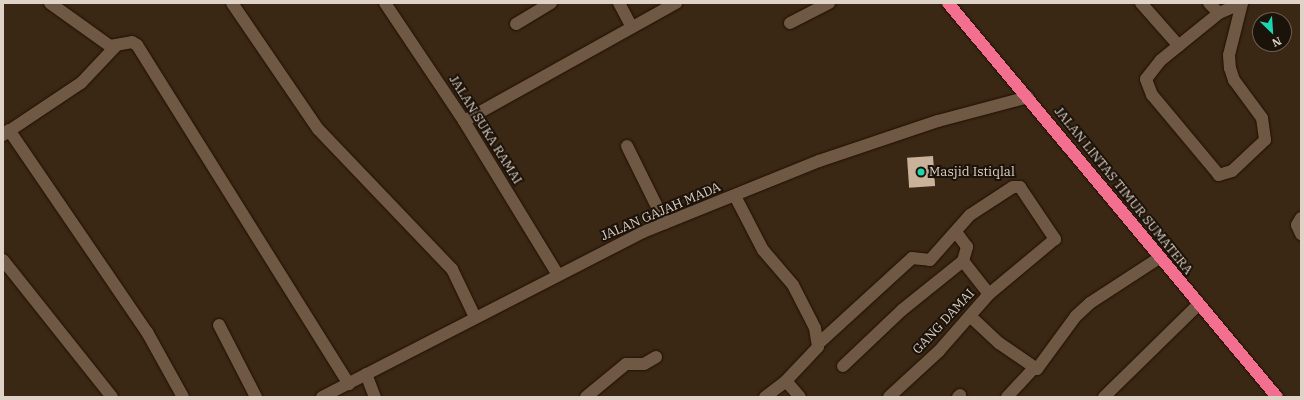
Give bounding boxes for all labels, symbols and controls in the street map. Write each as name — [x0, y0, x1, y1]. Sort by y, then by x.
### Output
north arrow — [1252, 12, 1292, 52]
text: N — [1270, 34, 1284, 50]
street label: JALAN SUKA RAMAI — [445, 73, 525, 187]
street label: JALAN LINTAS TIMUR SUMATERA — [1051, 104, 1195, 278]
place label: Masjid Istiqlal — [929, 164, 1015, 180]
marker: Masjid Istiqlal — [916, 167, 926, 177]
street label: JALAN GAJAH MADA — [599, 180, 723, 244]
street label: GANG DAMAI — [910, 286, 978, 358]

